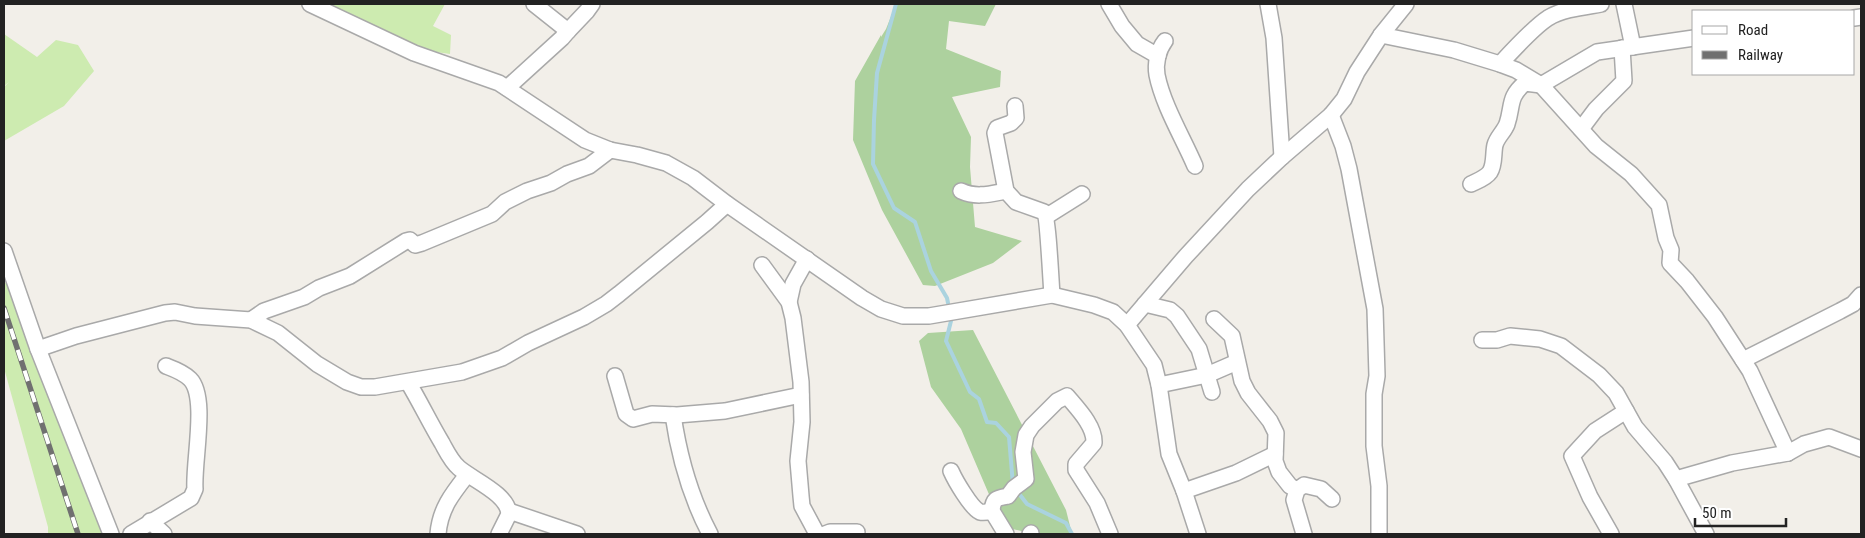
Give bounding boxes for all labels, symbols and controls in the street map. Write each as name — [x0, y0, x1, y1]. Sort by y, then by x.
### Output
legend — [1692, 10, 1855, 75]
text: Road — [1738, 21, 1768, 39]
text: Railway — [1738, 46, 1783, 64]
scale bar — [1695, 496, 1786, 528]
text: 50 m — [1702, 504, 1732, 522]

